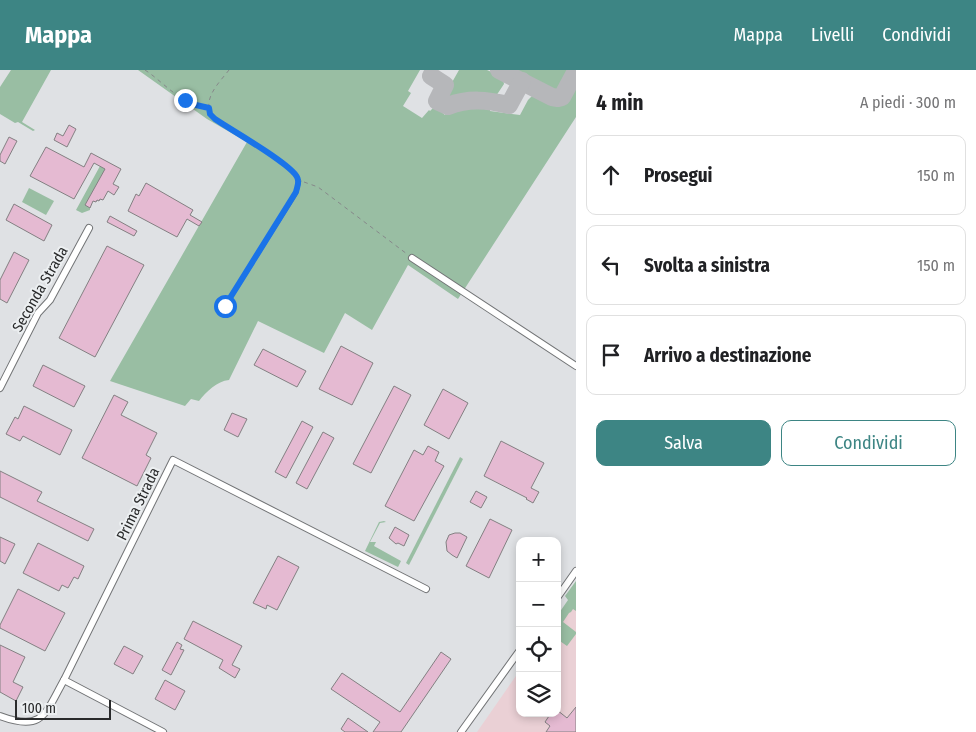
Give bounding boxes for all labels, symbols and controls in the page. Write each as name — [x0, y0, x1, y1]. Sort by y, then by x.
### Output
text: Mappa — [25, 21, 92, 49]
text: Mappa — [734, 24, 783, 46]
text: Livelli — [811, 24, 854, 46]
text: Condividi — [882, 24, 951, 46]
route end — [174, 89, 197, 112]
text: 4 min — [596, 90, 644, 116]
text: A piedi · 300 m — [860, 93, 956, 112]
icon: ahead — [597, 161, 625, 189]
text: Prosegui — [644, 164, 713, 187]
text: 150 m — [917, 166, 955, 185]
street label: Seconda Strada — [8, 243, 72, 335]
icon: left — [597, 251, 625, 279]
text: Svolta a sinistra — [644, 254, 770, 277]
text: 150 m — [917, 256, 955, 275]
route start — [214, 295, 237, 318]
icon: arrive — [597, 341, 625, 369]
text: Arrivo a destinazione — [644, 344, 811, 367]
button: Salva — [596, 420, 771, 466]
button: Condividi — [781, 420, 956, 466]
street label: Prima Strada — [113, 465, 163, 543]
map controls — [516, 537, 561, 717]
button: + — [516, 537, 561, 582]
button: − — [516, 582, 561, 627]
button: locate — [516, 627, 561, 672]
button: layers — [516, 672, 561, 717]
scale bar — [15, 697, 111, 720]
text: 100 m — [22, 700, 56, 717]

